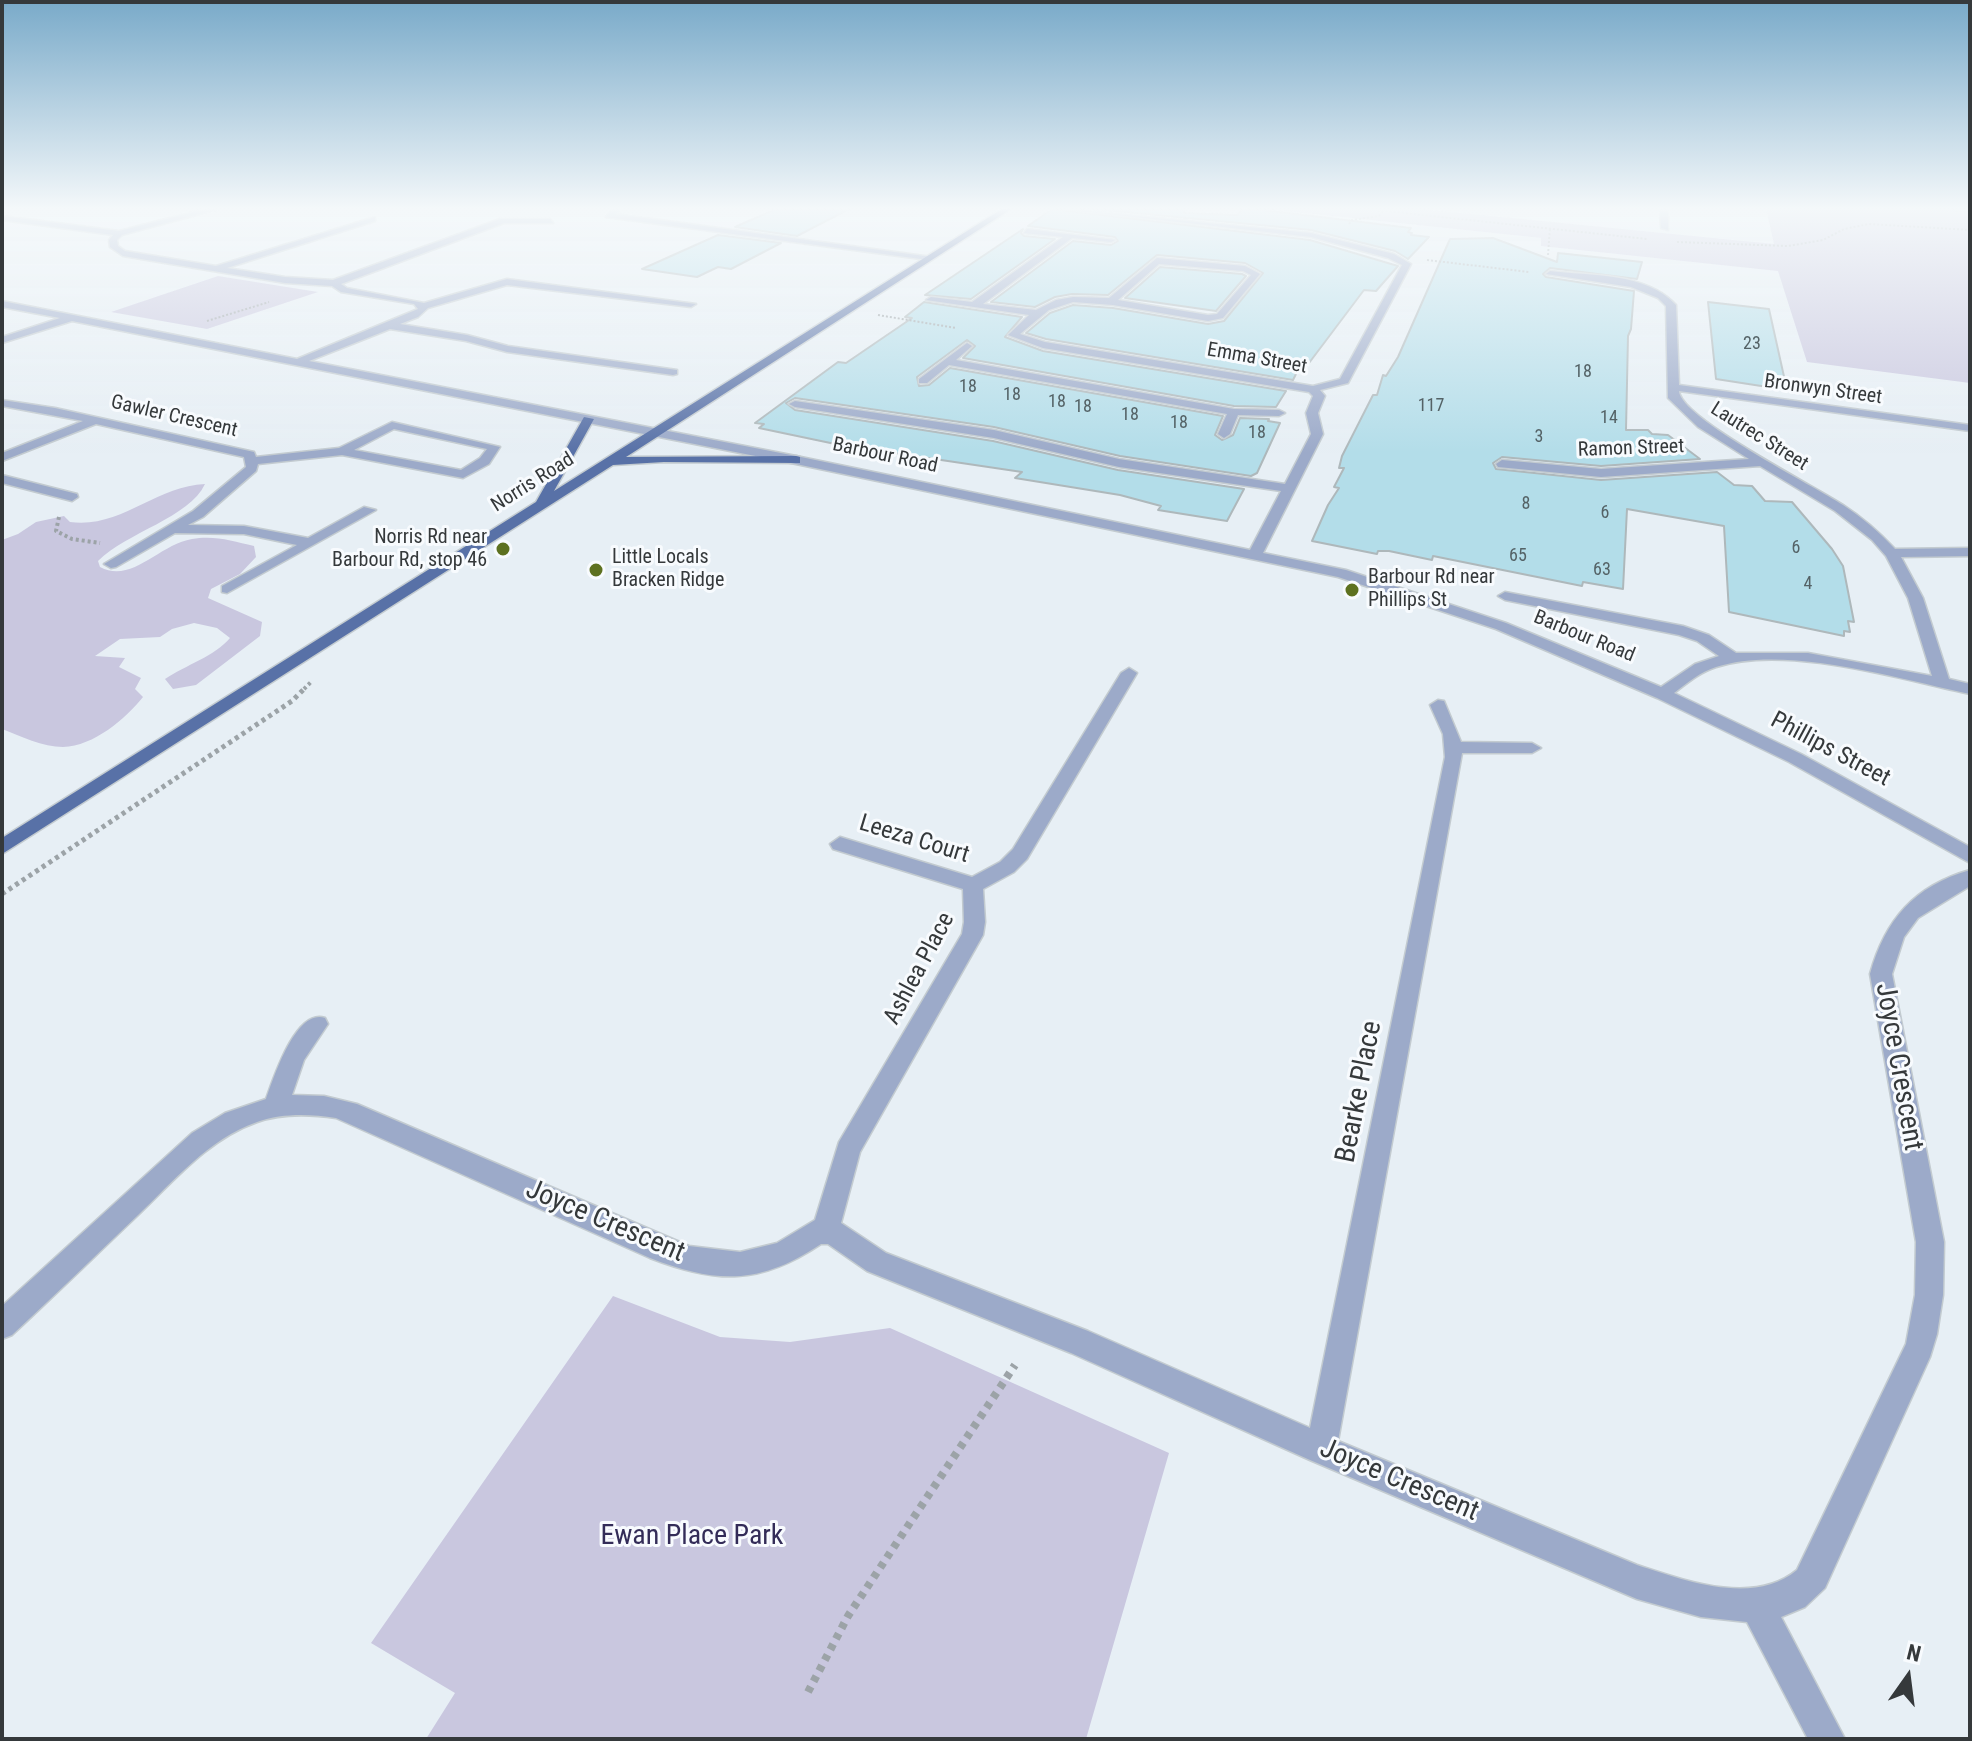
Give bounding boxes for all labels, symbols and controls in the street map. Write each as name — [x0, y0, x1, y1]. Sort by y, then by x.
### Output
house number: 23 — [1743, 333, 1761, 355]
street label: Emma Street — [1205, 338, 1309, 380]
house number: 18 — [1574, 361, 1592, 383]
street label: Bronwyn Street — [1762, 370, 1884, 410]
house number: 18 — [959, 376, 977, 398]
house number: 18 — [1003, 384, 1021, 406]
street label: Gawler Crescent — [108, 391, 240, 443]
house number: 18 — [1048, 391, 1066, 413]
house number: 117 — [1418, 395, 1444, 417]
house number: 18 — [1074, 396, 1092, 418]
street label: Lautrec Street — [1706, 398, 1812, 476]
house number: 18 — [1121, 404, 1139, 426]
house number: 14 — [1600, 407, 1618, 429]
house number: 18 — [1170, 412, 1188, 434]
house number: 18 — [1248, 422, 1266, 444]
house number: 3 — [1535, 426, 1543, 448]
street label: Barbour Road — [830, 433, 940, 479]
street label: Ramon Street — [1577, 435, 1685, 463]
street label: Norris Road — [487, 448, 579, 518]
house number: 8 — [1522, 493, 1530, 515]
house number: 6 — [1601, 502, 1609, 524]
place label: Norris Rd near Barbour Rd, stop 46 — [332, 526, 487, 573]
house number: 6 — [1792, 537, 1800, 559]
marker: Norris Rd near Barbour Rd, stop 46 — [494, 540, 512, 558]
house number: 65 — [1509, 545, 1527, 567]
place label: Little Locals Bracken Ridge — [612, 546, 724, 593]
house number: 63 — [1593, 559, 1611, 581]
marker: Little Locals Bracken Ridge — [587, 561, 605, 579]
place label: Barbour Rd near Phillips St — [1368, 566, 1495, 613]
house number: 4 — [1804, 573, 1812, 595]
marker: Barbour Rd near Phillips St — [1343, 581, 1361, 599]
street label: Barbour Road — [1530, 606, 1638, 668]
street label: Phillips Street — [1765, 706, 1895, 794]
street label: Leeza Court — [855, 810, 973, 870]
street label: Ashlea Place — [878, 908, 962, 1030]
street label: Joyce Crescent — [1867, 981, 1929, 1153]
street label: Bearke Place — [1330, 1018, 1390, 1166]
street label: Joyce Crescent — [521, 1173, 689, 1271]
street label: Joyce Crescent — [1315, 1432, 1483, 1530]
park label: Ewan Place Park — [601, 1520, 783, 1554]
north arrow — [1868, 1637, 1948, 1717]
text: N — [1904, 1639, 1923, 1667]

